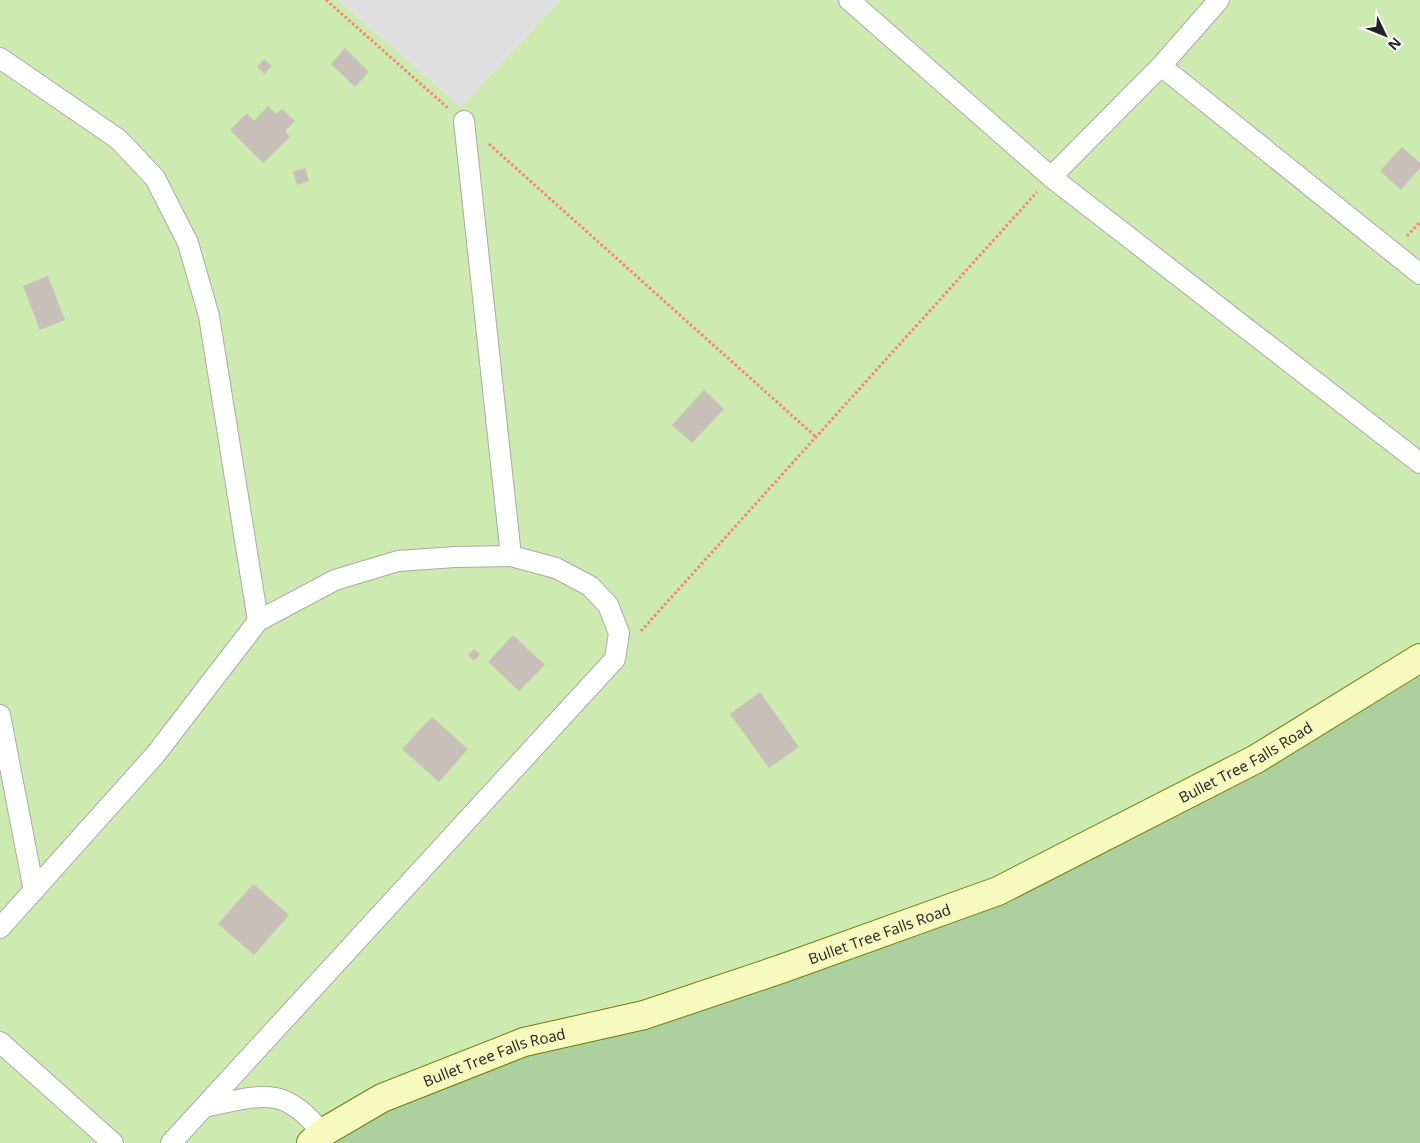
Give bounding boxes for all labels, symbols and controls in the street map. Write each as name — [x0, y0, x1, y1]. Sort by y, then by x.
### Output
north arrow — [1360, 10, 1410, 60]
text: N — [1384, 34, 1406, 55]
street label: Bullet Tree Falls Road — [1175, 717, 1316, 807]
street label: Bullet Tree Falls Road — [805, 899, 953, 968]
street label: Bullet Tree Falls Road — [420, 1023, 567, 1091]

